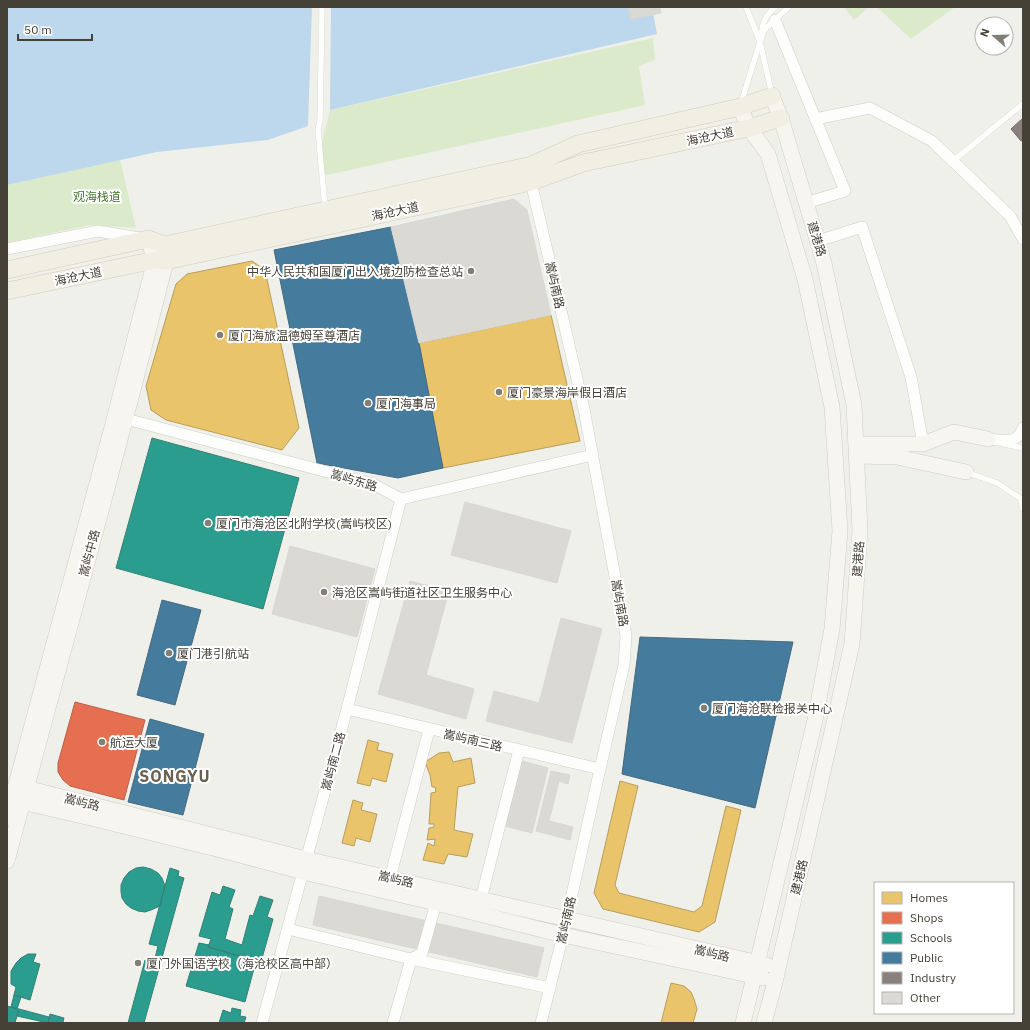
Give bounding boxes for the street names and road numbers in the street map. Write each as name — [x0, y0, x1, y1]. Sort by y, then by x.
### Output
street label: 海沧大道 — [685, 124, 735, 148]
street label: 海沧大道 — [370, 199, 420, 223]
street label: 建港路 — [805, 220, 829, 258]
street label: 嵩屿南路 — [542, 260, 568, 310]
street label: 海沧大道 — [53, 264, 103, 288]
street label: 嵩屿东路 — [329, 466, 379, 494]
street label: 嵩屿中路 — [76, 528, 102, 578]
street label: 建港路 — [849, 541, 867, 577]
street label: 嵩屿南路 — [608, 578, 632, 628]
street label: 嵩屿南三路 — [442, 726, 504, 754]
street label: 嵩屿南二路 — [318, 730, 348, 792]
street label: 嵩屿路 — [63, 790, 101, 814]
street label: 建港路 — [788, 858, 810, 896]
street label: 嵩屿路 — [377, 868, 415, 890]
street label: 嵩屿南路 — [553, 895, 579, 945]
street label: 嵩屿路 — [693, 942, 731, 964]

